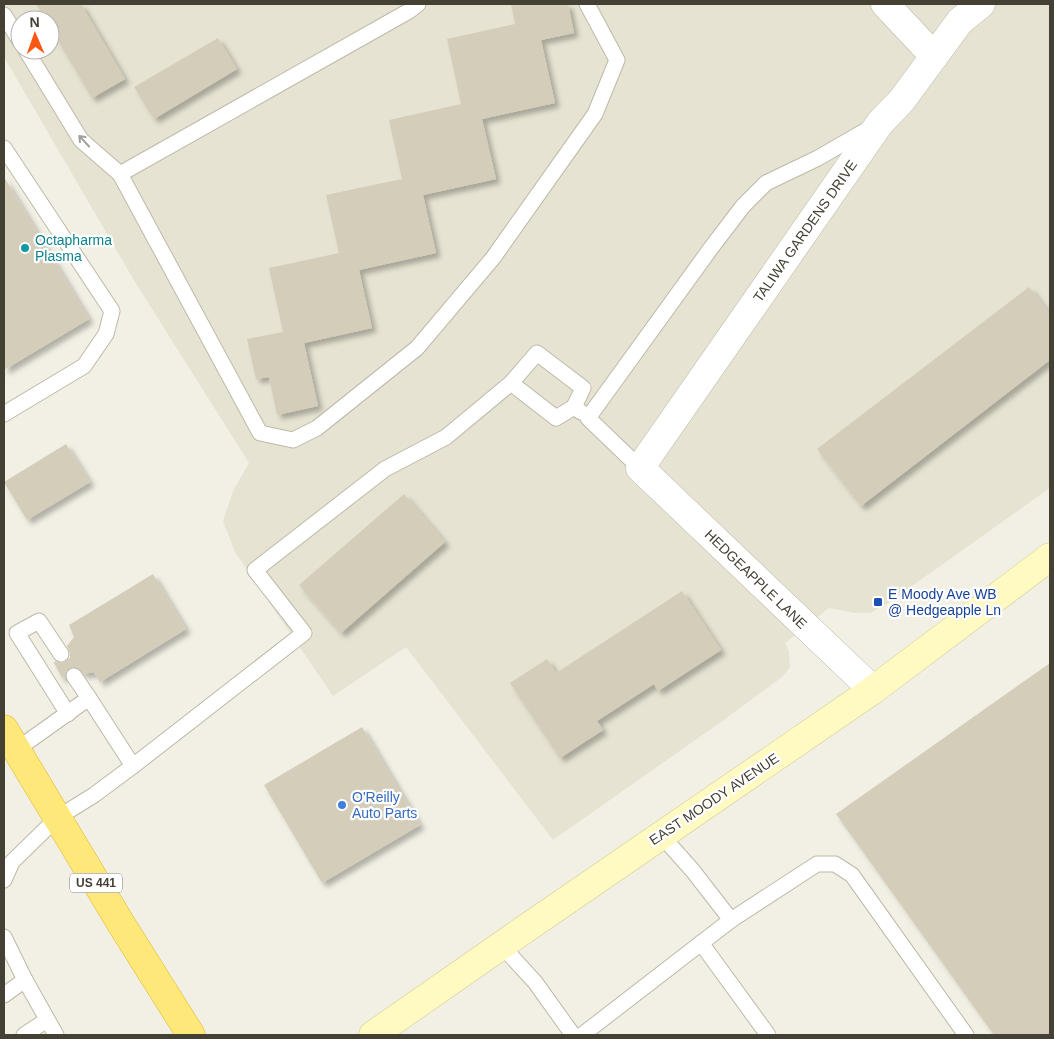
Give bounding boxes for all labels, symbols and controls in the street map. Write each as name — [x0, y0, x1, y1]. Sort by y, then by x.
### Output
north arrow — [10, 10, 60, 60]
text: N — [29, 14, 40, 30]
one-way arrow — [78, 135, 90, 148]
street label: TALIWA GARDENS DRIVE — [750, 157, 860, 305]
place label: Octapharma Plasma — [35, 232, 112, 264]
marker: Octapharma Plasma — [19, 242, 31, 254]
street label: HEDGEAPPLE LANE — [702, 526, 810, 632]
place label: E Moody Ave WB @ Hedgeapple Ln — [888, 586, 1001, 618]
marker: E Moody Ave WB @ Hedgeapple Ln — [872, 596, 884, 608]
street label: EAST MOODY AVENUE — [646, 750, 782, 848]
place label: O'Reilly Auto Parts — [352, 789, 417, 821]
marker: O'Reilly Auto Parts — [336, 799, 348, 811]
road number: US 441 — [70, 874, 122, 892]

